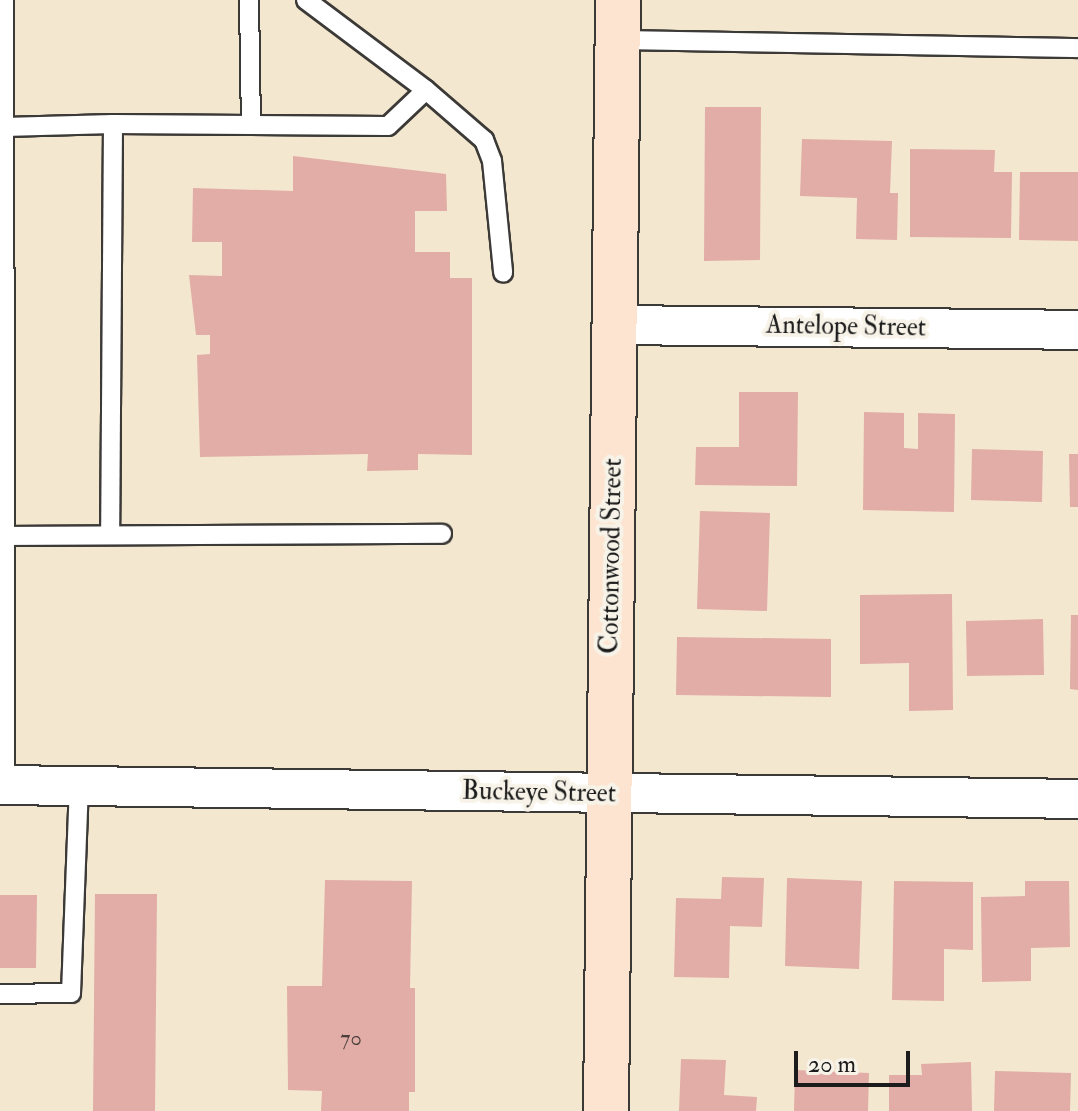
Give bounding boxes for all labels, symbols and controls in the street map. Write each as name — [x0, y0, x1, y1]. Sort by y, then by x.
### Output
street label: Antelope Street — [766, 310, 926, 344]
street label: Cottonwood Street — [595, 458, 629, 654]
street label: Buckeye Street — [462, 776, 616, 810]
house number: 70 — [340, 1026, 362, 1052]
scale bar — [798, 1035, 914, 1085]
text: 20 m — [808, 1049, 856, 1080]

